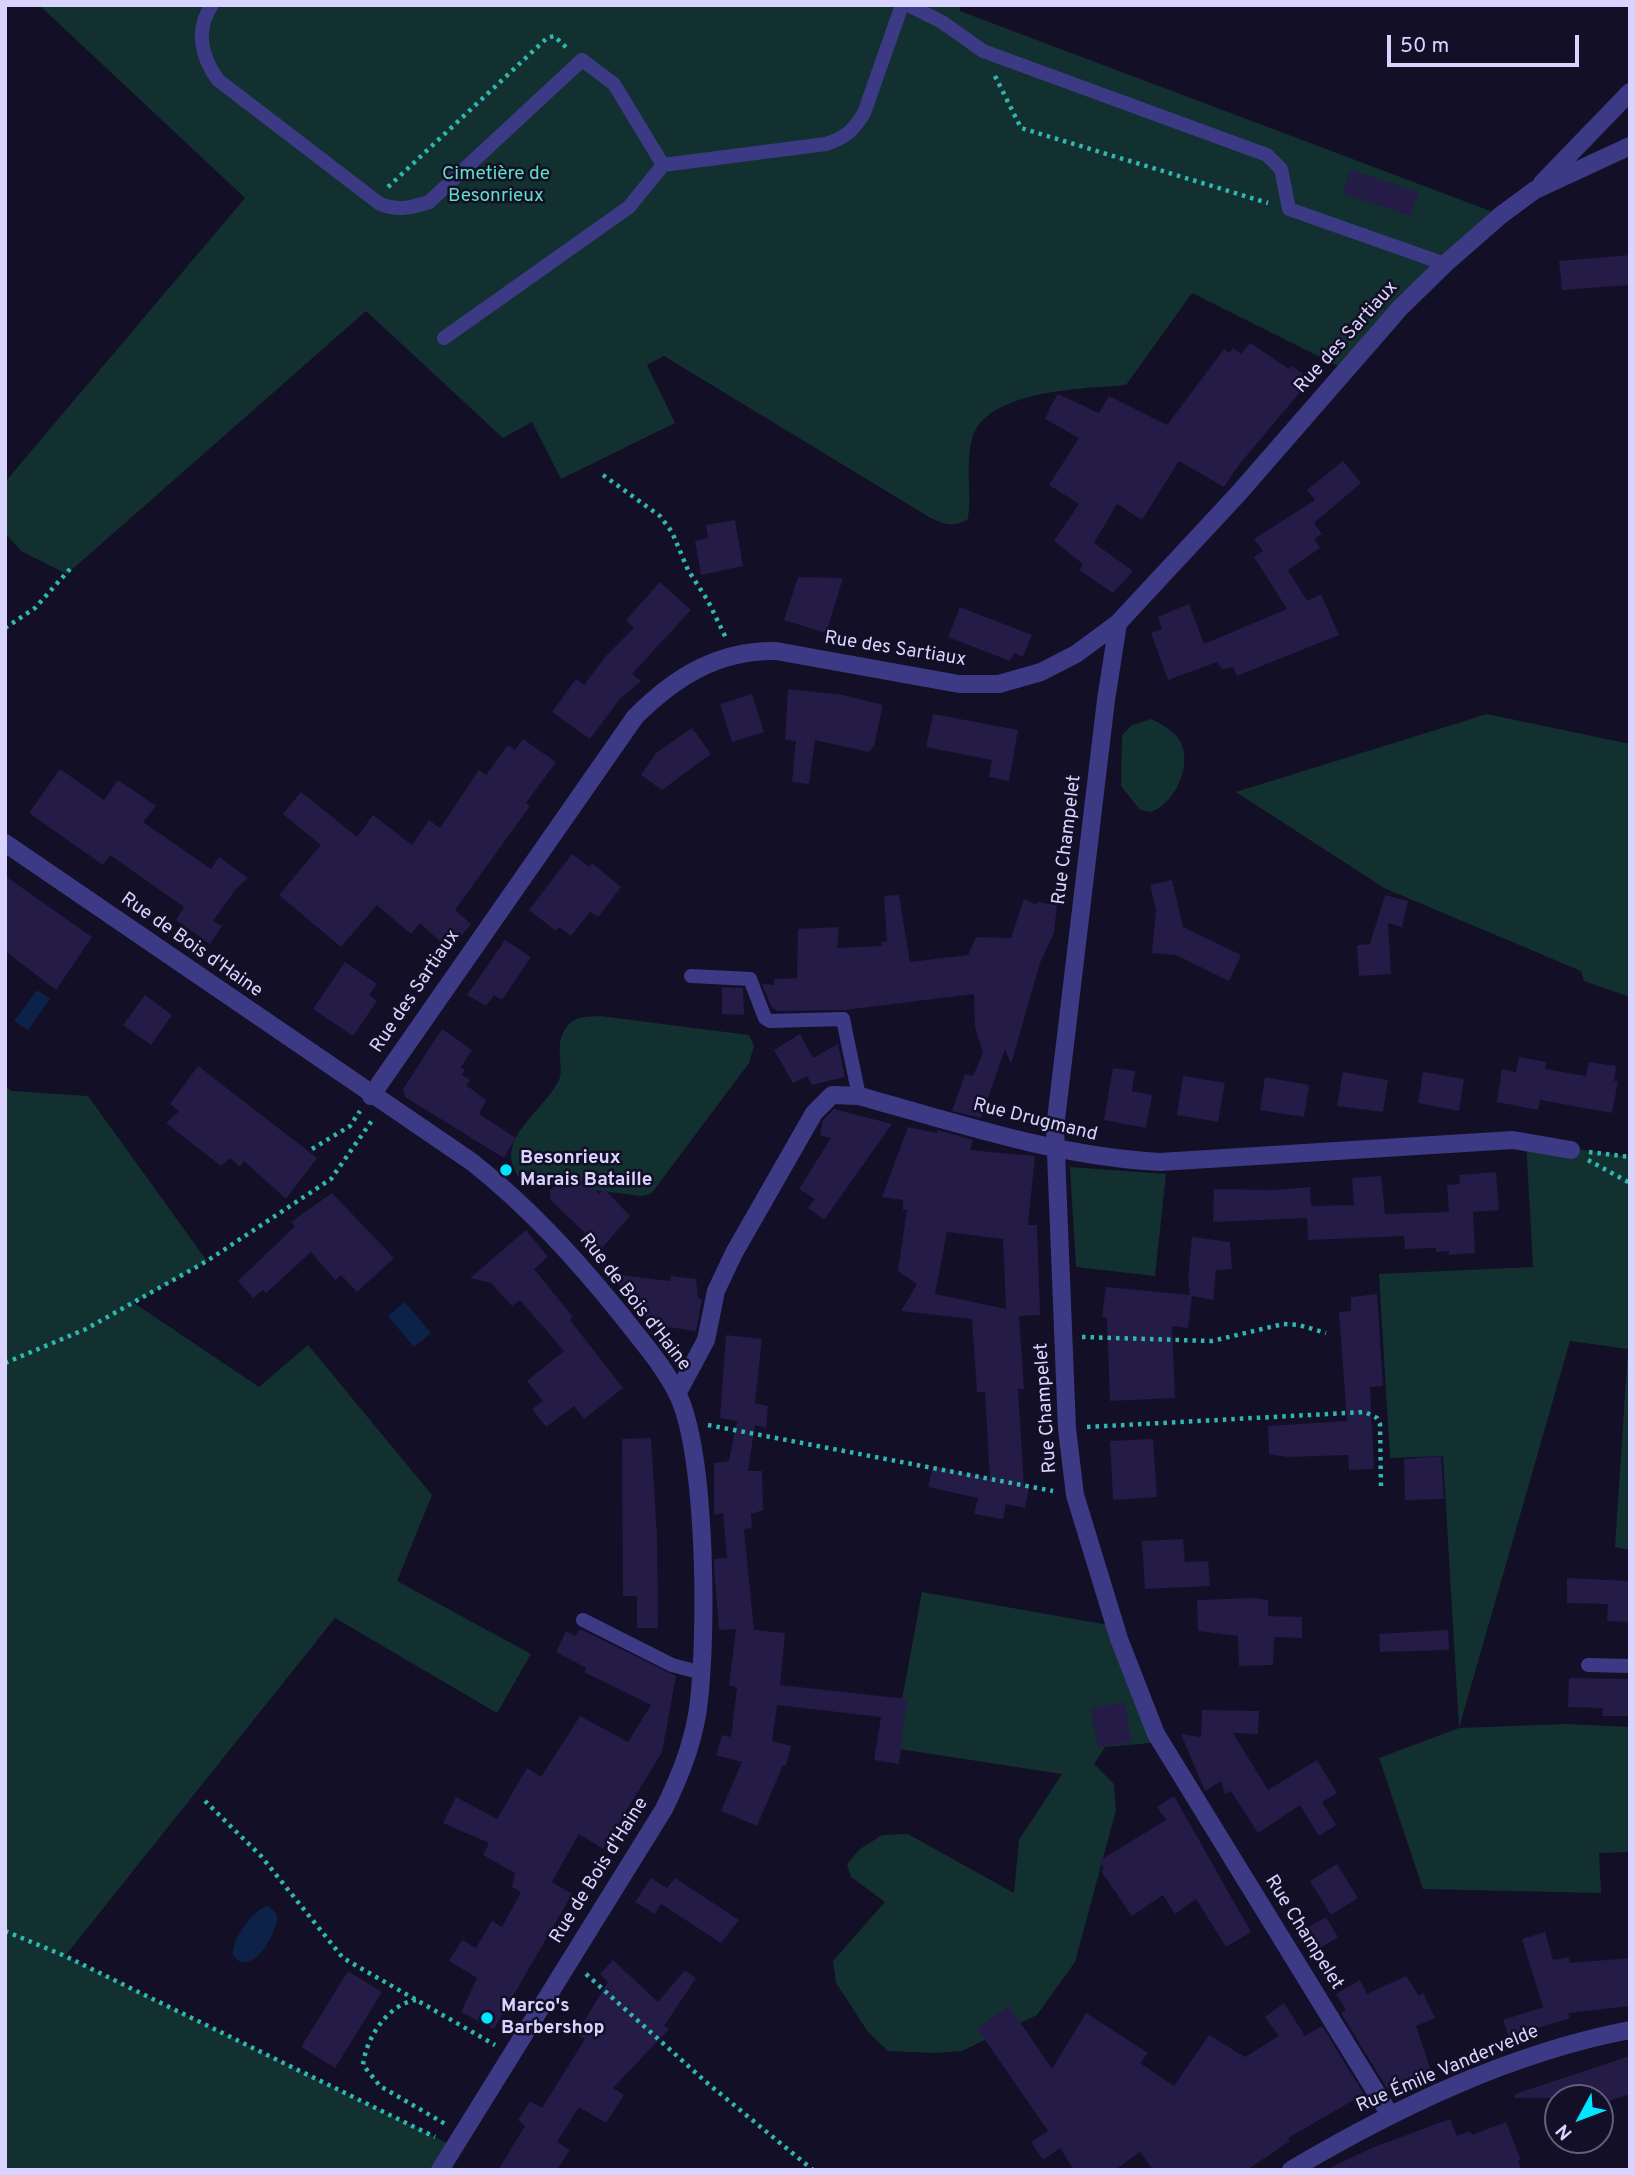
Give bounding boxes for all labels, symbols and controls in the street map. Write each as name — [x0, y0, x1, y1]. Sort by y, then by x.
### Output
scale bar — [1390, 21, 1582, 65]
text: 50 m — [1400, 33, 1449, 60]
park label: Cimetière de Besonrieux — [442, 164, 550, 208]
street label: Rue des Sartiaux — [1291, 277, 1403, 399]
street label: Rue des Sartiaux — [822, 628, 968, 672]
street label: Rue Champelet — [1049, 774, 1087, 906]
street label: Rue de Bois d'Haine — [116, 888, 266, 1004]
street label: Rue des Sartiaux — [366, 926, 466, 1058]
street label: Rue Drugmand — [970, 1095, 1100, 1147]
place label: Besonrieux Marais Bataille — [520, 1148, 652, 1192]
marker: Besonrieux Marais Bataille — [498, 1162, 514, 1178]
street label: Rue de Bois d'Haine — [573, 1230, 695, 1376]
street label: Rue Champelet — [1031, 1342, 1063, 1474]
street label: Rue de Bois d'Haine — [546, 1794, 654, 1948]
street label: Rue Champelet — [1259, 1872, 1347, 1994]
place label: Marco's Barbershop — [501, 1996, 604, 2040]
marker: Marco's Barbershop — [479, 2010, 495, 2026]
street label: Rue Émile Vandervelde — [1353, 2021, 1543, 2119]
north arrow — [1544, 2084, 1614, 2154]
text: N — [1551, 2118, 1578, 2144]

